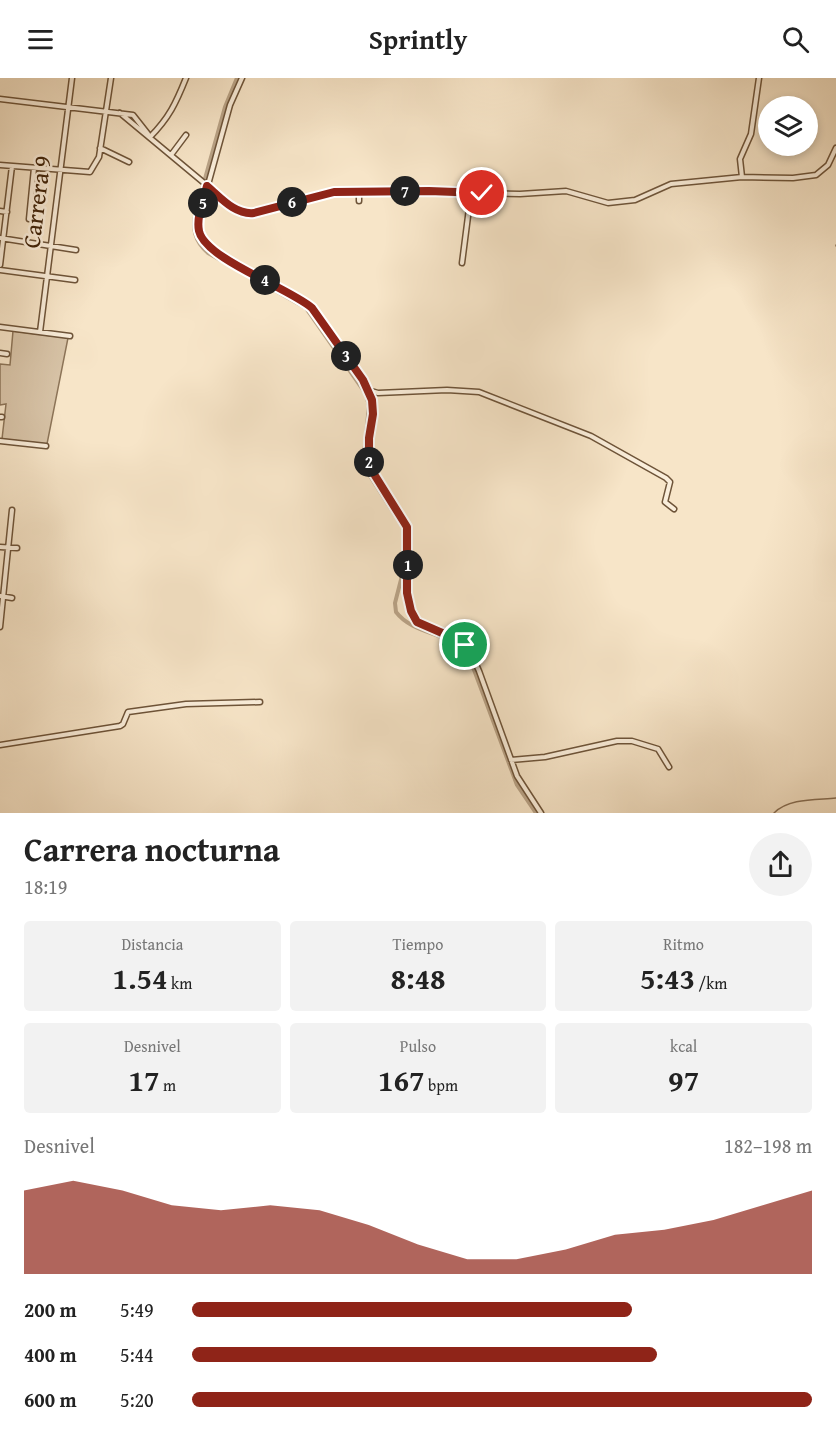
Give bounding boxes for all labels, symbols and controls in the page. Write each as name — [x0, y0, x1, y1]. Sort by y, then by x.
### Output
text: Sprintly — [369, 19, 467, 59]
icon: menu — [24, 23, 57, 56]
icon: search — [779, 23, 812, 56]
map controls — [758, 96, 818, 156]
button: layers — [758, 96, 818, 156]
street label: Carrera 9 — [13, 154, 60, 250]
pin — [456, 167, 507, 218]
pin: 7 — [390, 176, 420, 206]
icon: check — [465, 176, 498, 209]
text: 7 — [401, 179, 409, 203]
pin: 6 — [277, 187, 307, 217]
pin: 5 — [188, 188, 218, 218]
text: 6 — [288, 190, 296, 214]
text: 5 — [199, 191, 207, 215]
pin: 4 — [250, 265, 280, 295]
text: 4 — [261, 268, 269, 292]
pin: 3 — [331, 341, 361, 371]
text: 3 — [342, 344, 350, 368]
pin: 2 — [354, 447, 384, 477]
text: 2 — [365, 450, 373, 474]
pin: 1 — [393, 550, 423, 580]
text: 1 — [404, 553, 412, 577]
pin — [439, 619, 490, 670]
icon: arrive — [448, 628, 481, 661]
text: Carrera nocturna — [24, 825, 280, 873]
button: share — [749, 833, 812, 896]
text: 18:19 — [24, 872, 67, 901]
text: Distancia — [121, 932, 183, 956]
text: Tiempo — [393, 932, 443, 956]
text: Ritmo — [663, 932, 704, 956]
text: 1.54 — [112, 956, 168, 1000]
text: 8:48 — [390, 956, 446, 1000]
text: 5:43 — [640, 956, 695, 1000]
text: km — [168, 971, 192, 995]
text: /km — [695, 971, 727, 995]
text: Desnivel — [124, 1034, 181, 1058]
text: Pulso — [400, 1034, 436, 1058]
text: kcal — [670, 1034, 697, 1058]
text: 17 — [128, 1058, 160, 1102]
text: 167 — [378, 1058, 425, 1102]
text: 97 — [668, 1058, 699, 1102]
text: m — [160, 1073, 176, 1097]
text: bpm — [425, 1073, 458, 1097]
text: Desnivel — [24, 1131, 95, 1160]
text: 182–198 m — [724, 1131, 812, 1160]
text: 200 m — [24, 1295, 77, 1324]
text: 5:49 — [120, 1295, 154, 1324]
text: 400 m — [24, 1340, 77, 1369]
text: 5:44 — [120, 1340, 154, 1369]
text: 600 m — [24, 1385, 77, 1414]
text: 5:20 — [120, 1385, 154, 1414]

